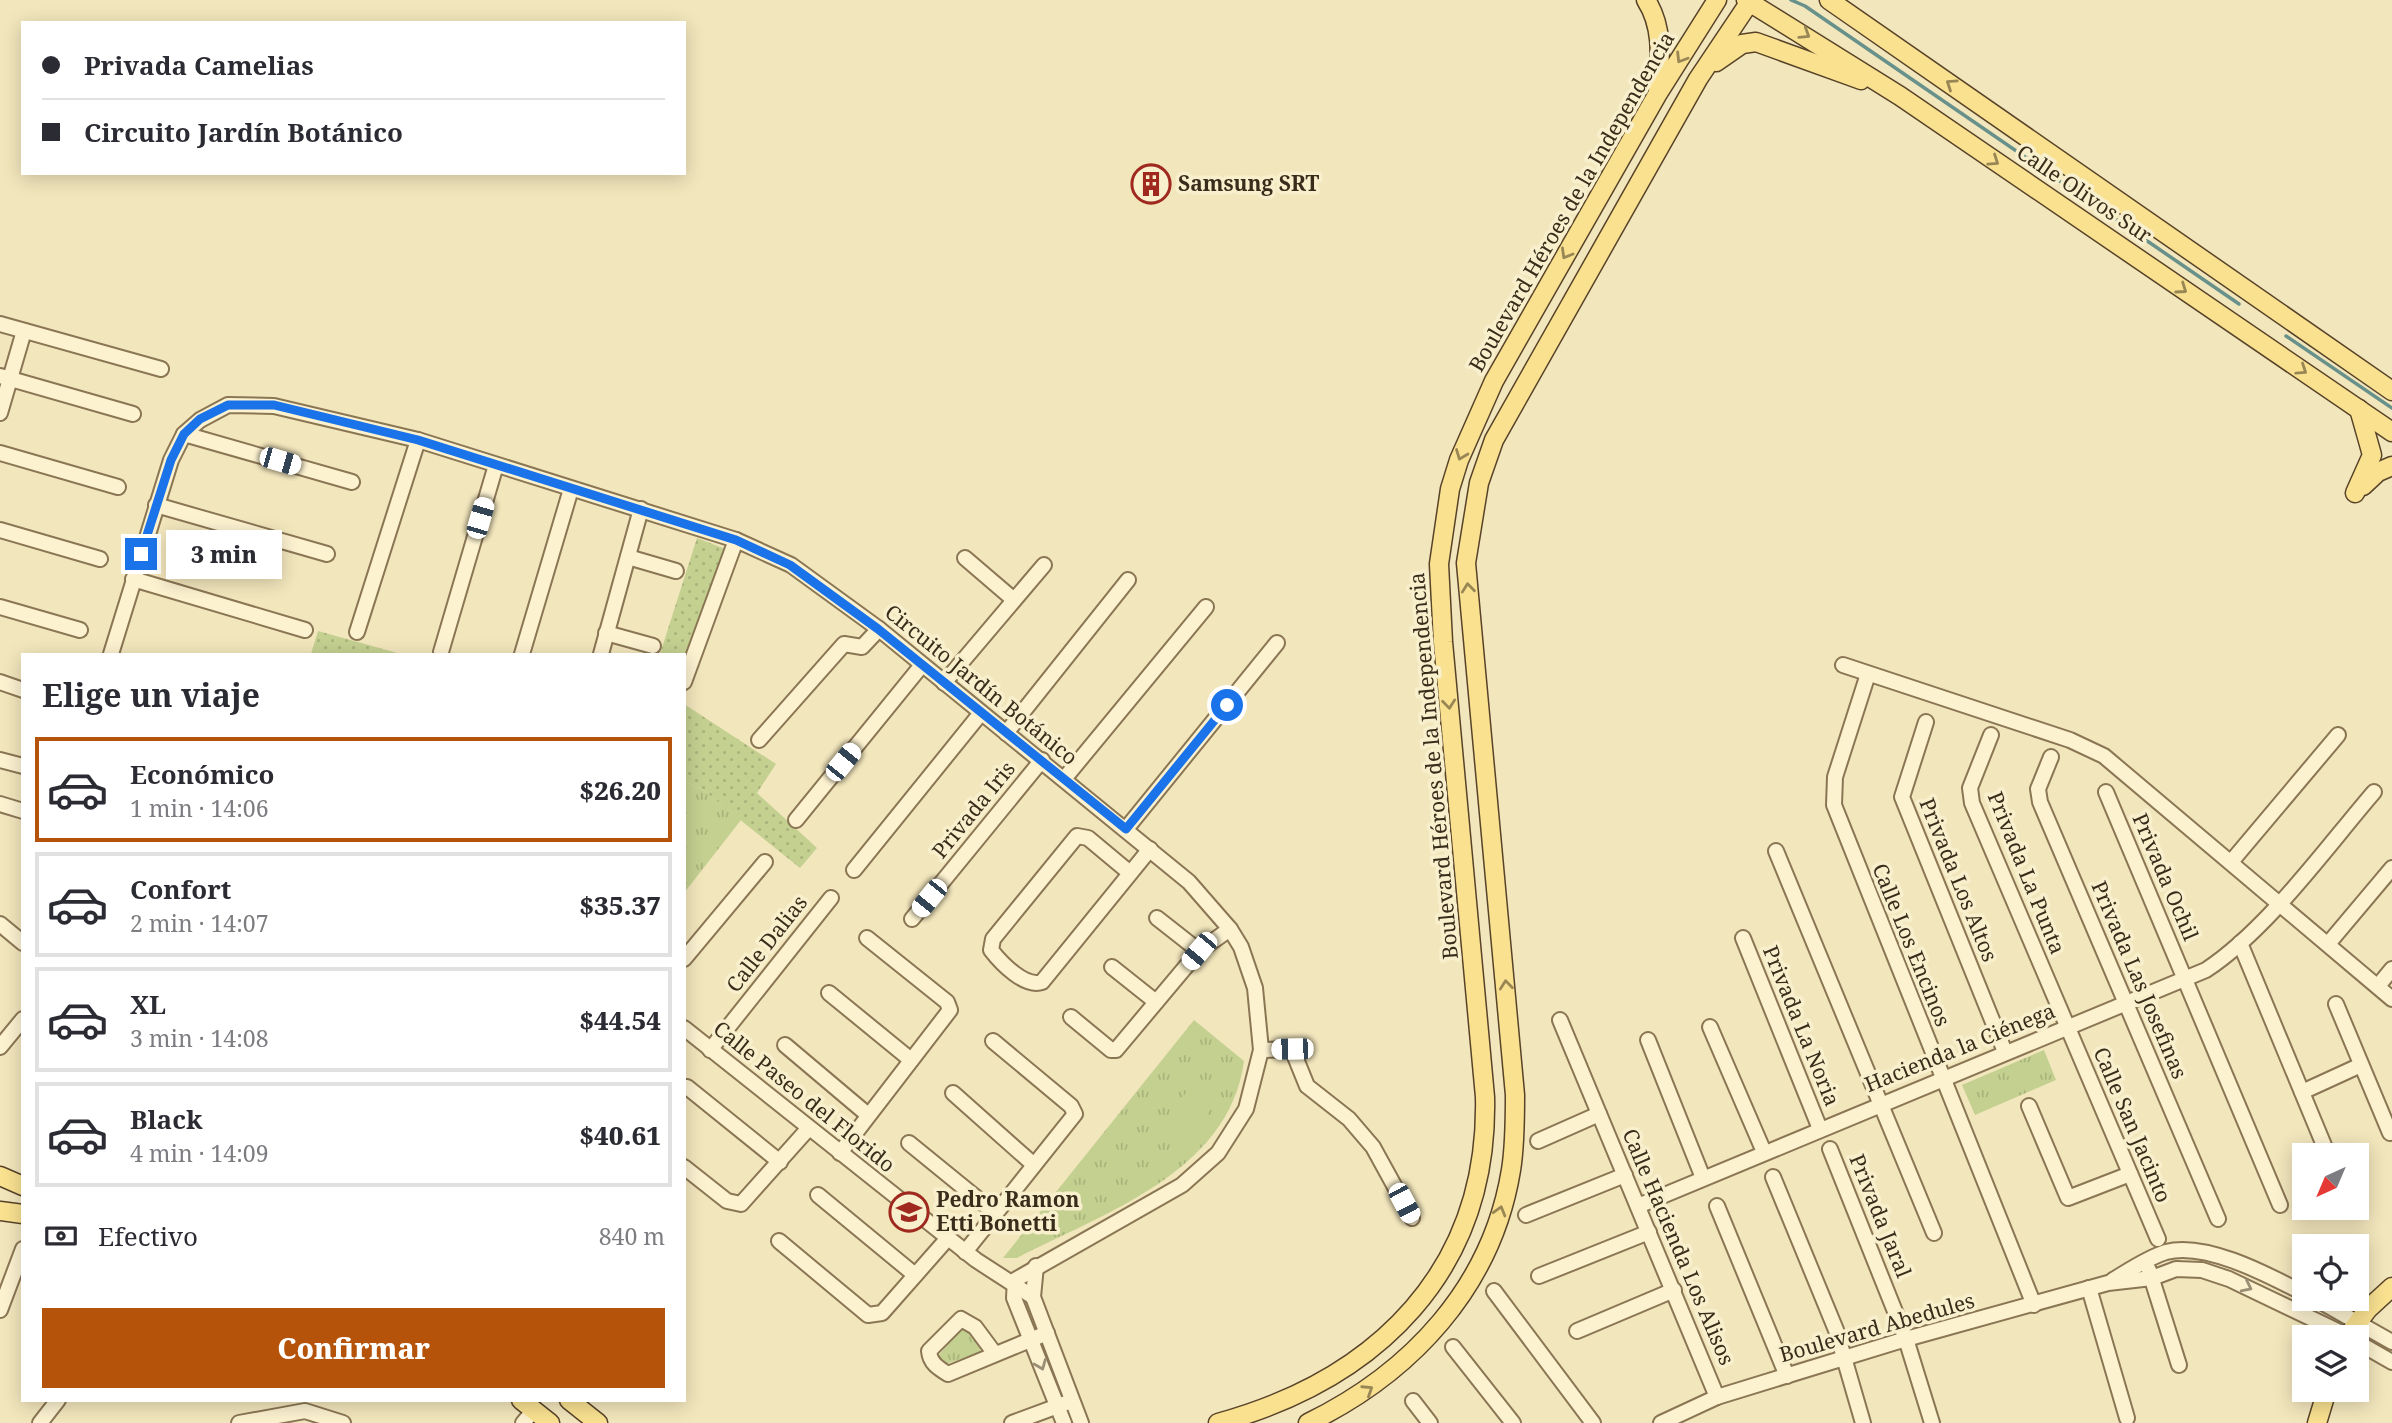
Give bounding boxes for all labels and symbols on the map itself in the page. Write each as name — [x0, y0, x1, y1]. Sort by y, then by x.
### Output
street label: Boulevard Héroes de la Independencia — [1462, 26, 1680, 377]
one-way arrow — [1797, 26, 1810, 39]
one-way arrow — [1676, 50, 1689, 63]
one-way arrow — [1946, 80, 1959, 92]
street label: Calle Olivos Sur — [2012, 138, 2158, 249]
one-way arrow — [1986, 153, 1999, 165]
building icon: Samsung SRT — [1130, 163, 1172, 205]
place label: Samsung SRT — [1178, 169, 1319, 197]
one-way arrow — [1561, 247, 1574, 259]
one-way arrow — [2174, 281, 2187, 293]
one-way arrow — [2294, 362, 2307, 375]
car — [257, 445, 304, 477]
one-way arrow — [1455, 449, 1469, 461]
car — [465, 495, 496, 541]
callout: 3 min — [166, 530, 281, 578]
route end — [125, 538, 157, 570]
street label: Boulevard Héroes de la Independencia — [1402, 571, 1464, 961]
one-way arrow — [1461, 582, 1476, 594]
street label: Circuito Jardín Botánico — [879, 598, 1084, 771]
route start — [1211, 689, 1243, 721]
one-way arrow — [1442, 698, 1457, 710]
car — [822, 739, 865, 785]
street label: Privada Iris — [925, 755, 1021, 864]
street label: Privada La Punta — [1982, 787, 2072, 958]
street label: Privada Los Altos — [1913, 794, 2004, 965]
street label: Privada Ochil — [2126, 809, 2206, 945]
street label: Calle Los Encinos — [1866, 859, 1957, 1030]
car — [908, 875, 951, 921]
street label: Privada Las Josefinas — [2086, 876, 2194, 1083]
street label: Calle Dalias — [719, 889, 813, 998]
car — [1178, 928, 1221, 974]
street label: Privada La Noria — [1757, 941, 1847, 1110]
one-way arrow — [1499, 980, 1514, 991]
street label: Hacienda la Ciénega — [1860, 996, 2059, 1098]
street label: Calle Paseo del Florido — [708, 1014, 901, 1178]
car — [1271, 1038, 1314, 1060]
street label: Calle San Jacinto — [2088, 1043, 2178, 1207]
street label: Calle Hacienda Los Alisos — [1616, 1124, 1741, 1369]
north arrow — [2292, 1143, 2370, 1220]
street label: Privada Jaral — [1843, 1150, 1919, 1282]
car — [1385, 1180, 1424, 1226]
place label: Pedro Ramon Etti Bonetti — [936, 1185, 1080, 1237]
school or university icon: Pedro Ramon Etti Bonetti — [888, 1191, 930, 1233]
one-way arrow — [1492, 1205, 1507, 1217]
one-way arrow — [2240, 1279, 2252, 1293]
street label: Boulevard Abedules — [1776, 1286, 1977, 1368]
one-way arrow — [1033, 1358, 1047, 1371]
one-way arrow — [1360, 1386, 1373, 1398]

